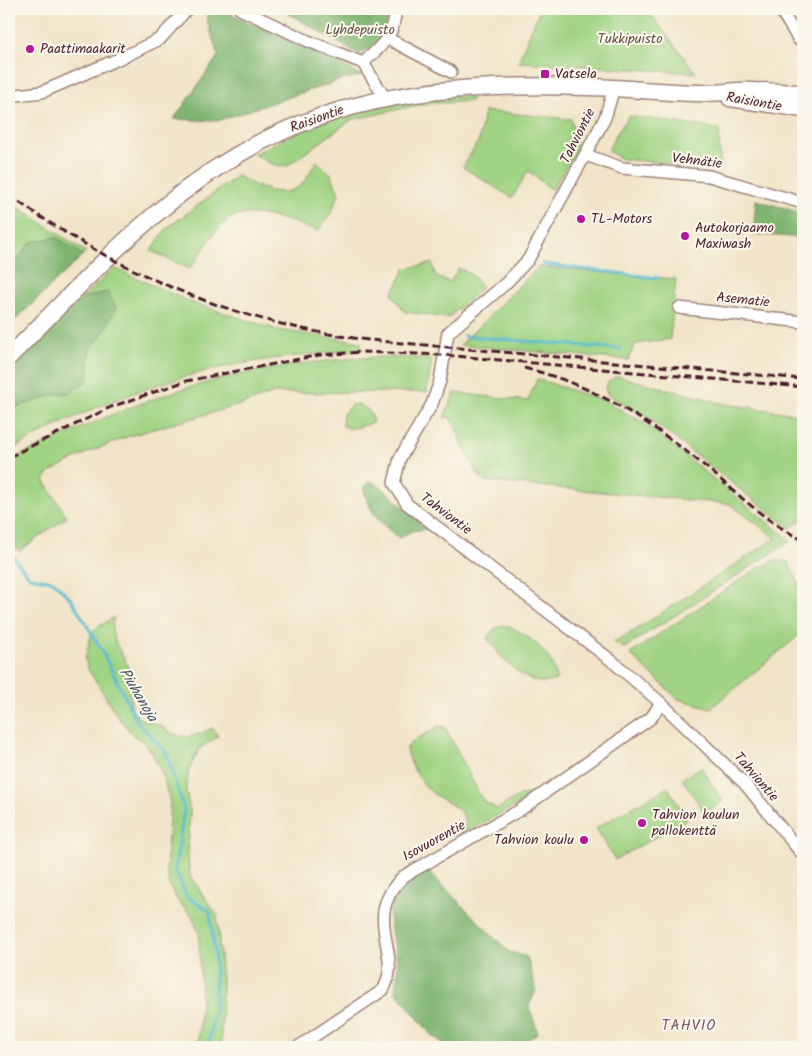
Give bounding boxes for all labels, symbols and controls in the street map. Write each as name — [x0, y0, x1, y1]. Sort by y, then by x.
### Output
park label: Lyhdepuisto — [325, 19, 395, 41]
park label: Tukkipuisto — [597, 28, 663, 50]
place label: Paattimaakarit — [40, 38, 126, 60]
marker: Paattimaakarit — [24, 43, 36, 55]
place label: Vatsela — [555, 63, 597, 85]
marker: Vatsela — [539, 68, 551, 80]
street label: Raisiontie — [724, 86, 784, 118]
street label: Raisiontie — [287, 99, 348, 139]
street label: Tahviontie — [555, 104, 602, 168]
street label: Vehnätie — [671, 147, 724, 175]
place label: TL-Motors — [591, 208, 652, 230]
marker: TL-Motors — [575, 213, 587, 225]
place label: Autokorjaamo Maxiwash — [695, 217, 774, 255]
marker: Autokorjaamo Maxiwash — [679, 230, 691, 242]
street label: Asematie — [715, 286, 771, 314]
street label: Tahviontie — [416, 487, 477, 541]
water label: Piuhanoja — [112, 663, 164, 728]
street label: Tahviontie — [728, 747, 784, 807]
place label: Tahvion koulun pallokenttä — [651, 804, 740, 842]
street label: Isovuorentie — [398, 814, 470, 867]
marker: Tahvion koulun pallokenttä — [636, 817, 648, 829]
place label: Tahvion koulu — [494, 829, 574, 851]
marker: Tahvion koulu — [578, 834, 590, 846]
district label: TAHVIO — [661, 1014, 717, 1038]

